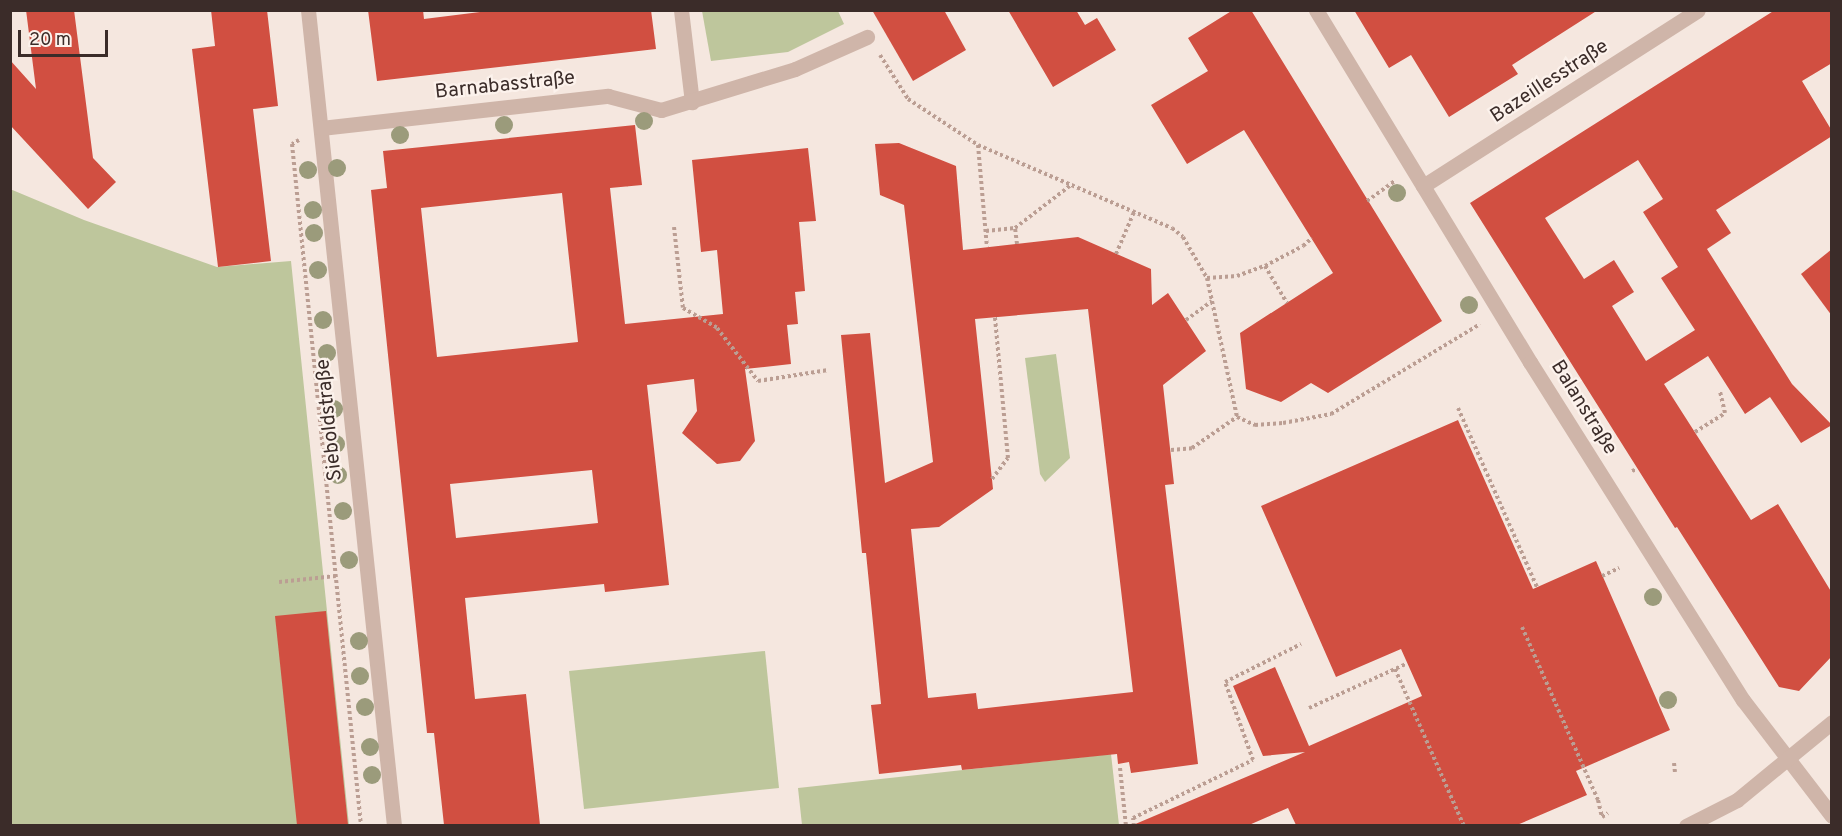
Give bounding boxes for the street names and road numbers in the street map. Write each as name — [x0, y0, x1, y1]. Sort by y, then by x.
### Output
street label: Bazeillesstraße — [1487, 35, 1613, 129]
street label: Barnabasstraße — [434, 67, 576, 105]
street label: Balanstraße — [1545, 356, 1621, 460]
street label: Sieboldstraße — [312, 358, 348, 482]

